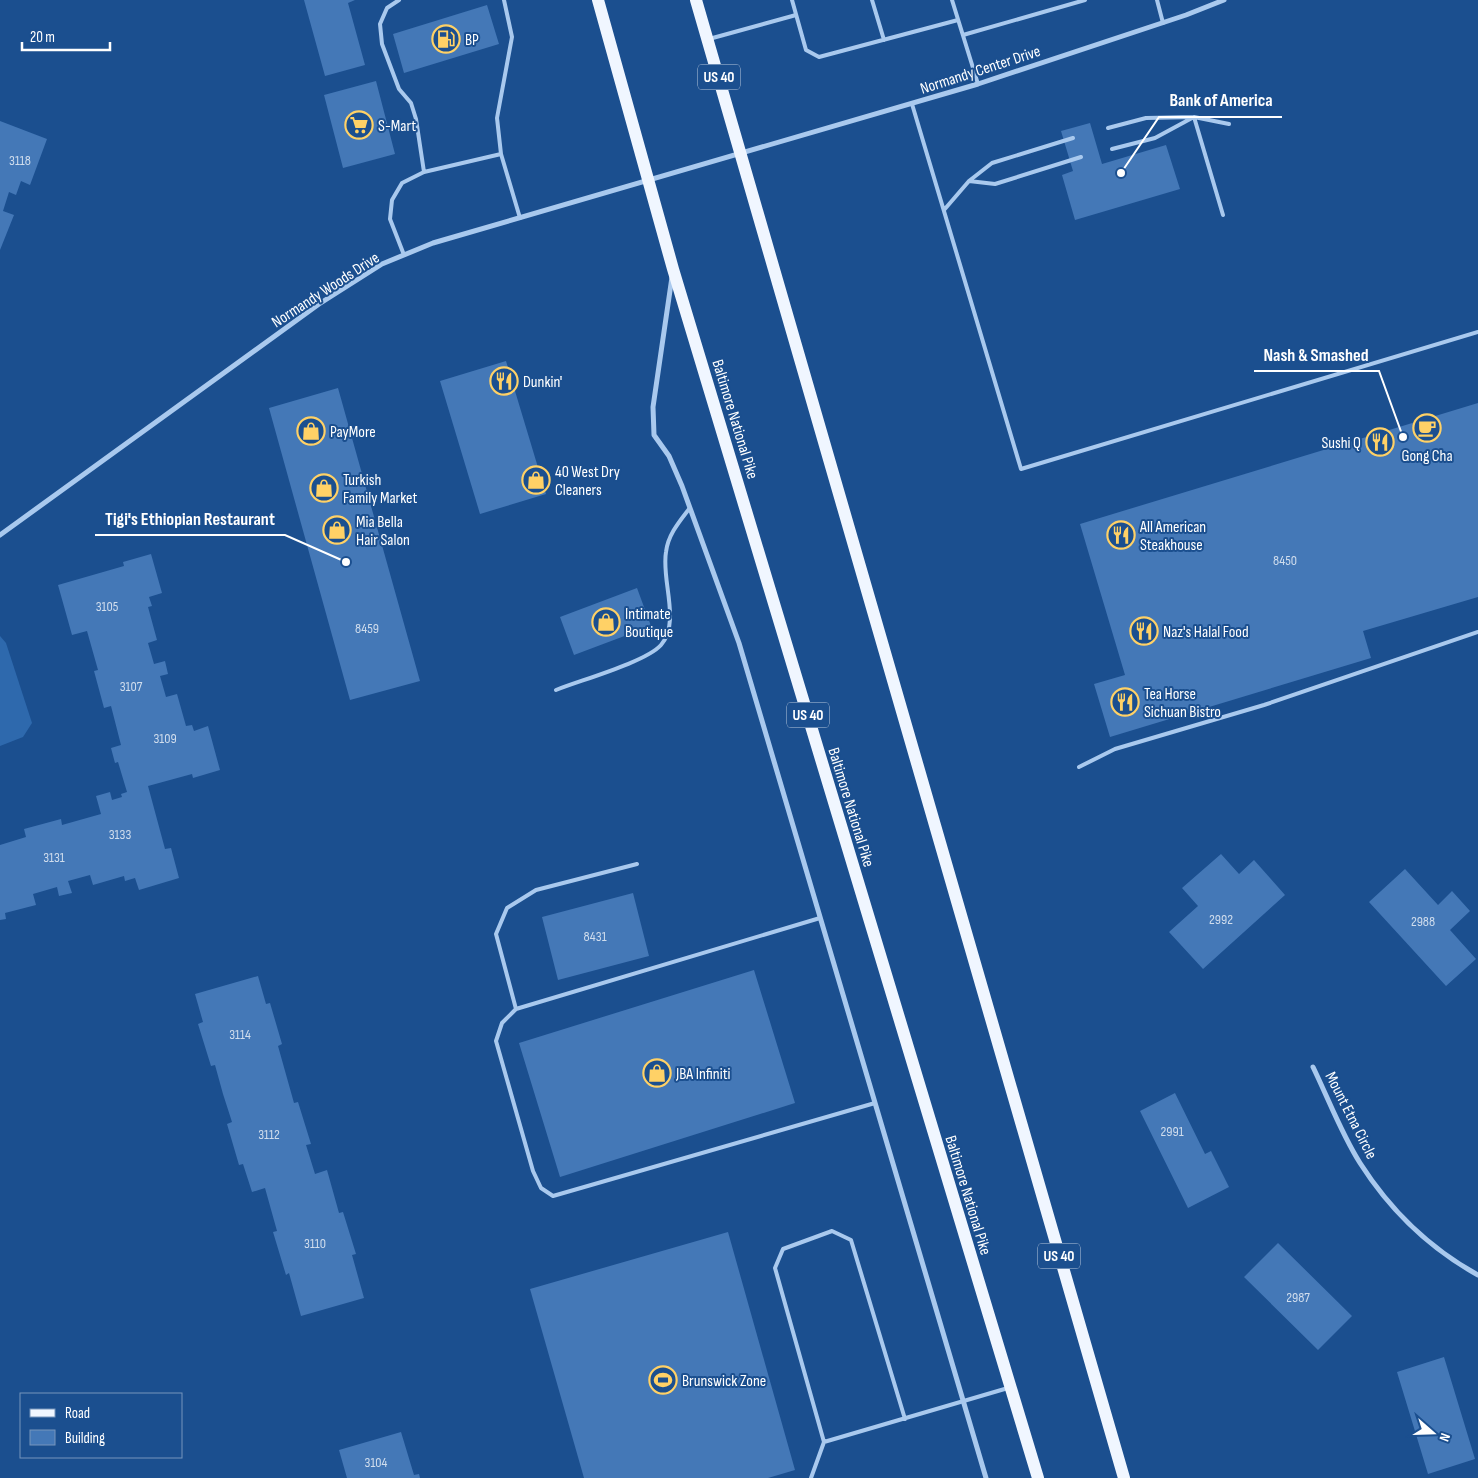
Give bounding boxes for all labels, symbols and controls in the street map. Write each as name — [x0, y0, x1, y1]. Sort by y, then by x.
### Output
scale bar — [22, 20, 110, 52]
fuel station icon: BP — [431, 24, 461, 54]
text: 20 m — [30, 28, 55, 47]
place label: BP — [465, 31, 479, 50]
street label: Normandy Center Drive — [918, 42, 1043, 99]
road number: US 40 — [698, 64, 740, 90]
callout: Bank of America — [1159, 84, 1282, 117]
text: Bank of America — [1169, 90, 1273, 111]
supermarket icon: S-Mart — [344, 110, 374, 140]
place label: S-Mart — [378, 117, 416, 136]
house number: 3118 — [9, 152, 31, 169]
street label: Normandy Woods Drive — [268, 248, 383, 332]
callout: Nash & Smashed — [1254, 338, 1379, 371]
text: Nash & Smashed — [1263, 345, 1369, 366]
street label: Baltimore National Pike — [707, 357, 762, 481]
restaurant icon: Dunkin' — [489, 366, 519, 396]
place label: Dunkin' — [523, 373, 562, 392]
cafe icon: Gong Cha — [1412, 413, 1442, 443]
shop icon: PayMore — [296, 416, 326, 446]
place label: PayMore — [330, 423, 376, 442]
restaurant icon: Sushi Q — [1365, 427, 1395, 457]
place label: Sushi Q — [1321, 434, 1361, 453]
place label: Gong Cha — [1401, 447, 1453, 466]
place label: 40 West Dry Cleaners — [555, 463, 620, 500]
shop icon: 40 West Dry Cleaners — [521, 465, 551, 495]
place label: Turkish Family Market — [343, 471, 417, 508]
shop icon: Turkish Family Market — [309, 473, 339, 503]
callout: Tigi's Ethiopian Restaurant — [95, 502, 285, 535]
text: Tigi's Ethiopian Restaurant — [105, 509, 275, 530]
place label: Mia Bella Hair Salon — [356, 513, 410, 550]
shop icon: Mia Bella Hair Salon — [322, 515, 352, 545]
place label: All American Steakhouse — [1139, 518, 1206, 555]
restaurant icon: All American Steakhouse — [1106, 520, 1136, 550]
house number: 8450 — [1273, 552, 1297, 569]
house number: 3105 — [96, 598, 119, 615]
place label: Intimate Boutique — [625, 605, 673, 642]
shop icon: Intimate Boutique — [591, 607, 621, 637]
restaurant icon: Naz's Halal Food — [1129, 616, 1159, 646]
house number: 8459 — [355, 620, 379, 637]
place label: Naz's Halal Food — [1163, 623, 1249, 642]
house number: 3107 — [120, 678, 143, 695]
place label: Tea Horse Sichuan Bistro — [1144, 685, 1221, 722]
restaurant icon: Tea Horse Sichuan Bistro — [1110, 687, 1140, 717]
road number: US 40 — [787, 702, 829, 728]
house number: 3109 — [153, 730, 177, 747]
street label: Baltimore National Pike — [823, 745, 878, 869]
house number: 3133 — [109, 826, 131, 843]
house number: 3131 — [43, 849, 65, 866]
house number: 2992 — [1209, 911, 1233, 928]
house number: 2988 — [1411, 913, 1435, 930]
house number: 8431 — [583, 928, 607, 945]
house number: 3114 — [229, 1026, 251, 1043]
shop icon: JBA Infiniti — [642, 1058, 672, 1088]
place label: JBA Infiniti — [675, 1065, 731, 1084]
street label: Mount Etna Circle — [1321, 1069, 1381, 1162]
house number: 2991 — [1160, 1123, 1184, 1140]
house number: 3112 — [258, 1126, 280, 1143]
street label: Baltimore National Pike — [940, 1133, 995, 1257]
house number: 3110 — [304, 1235, 326, 1252]
road number: US 40 — [1038, 1244, 1080, 1268]
house number: 2987 — [1286, 1289, 1310, 1306]
sports icon: Brunswick Zone — [648, 1365, 678, 1395]
place label: Brunswick Zone — [682, 1372, 766, 1391]
legend — [20, 1393, 182, 1458]
text: Road — [65, 1404, 90, 1423]
north arrow — [1408, 1408, 1458, 1458]
text: Building — [65, 1429, 105, 1448]
text: N — [1435, 1431, 1454, 1444]
house number: 3104 — [365, 1454, 388, 1471]

